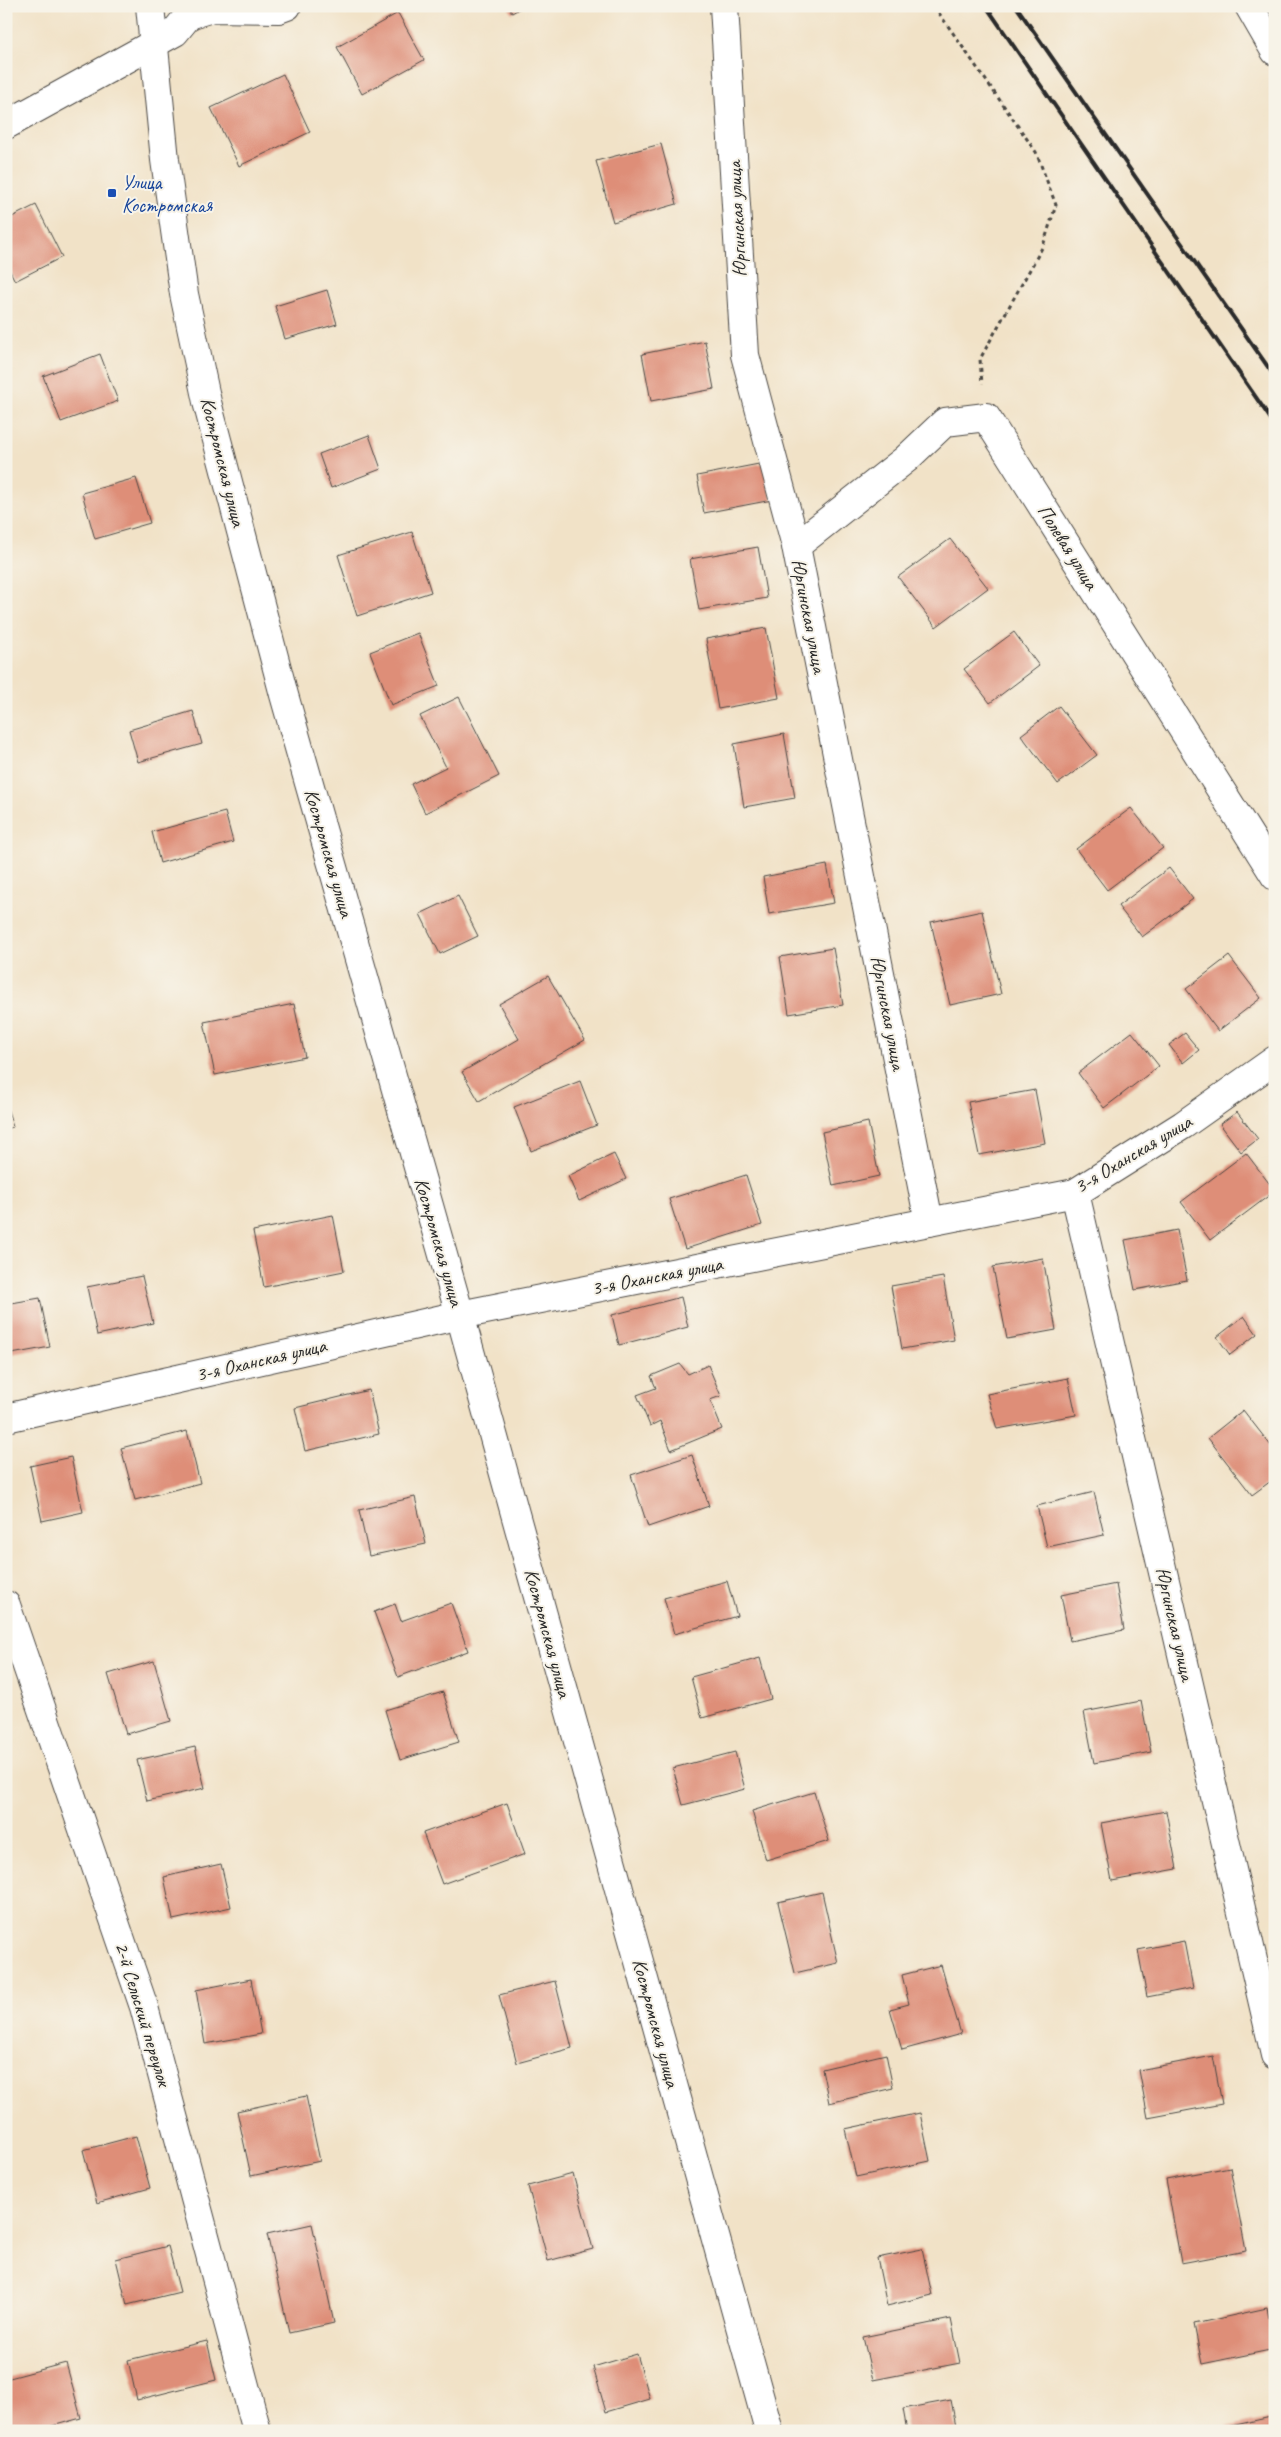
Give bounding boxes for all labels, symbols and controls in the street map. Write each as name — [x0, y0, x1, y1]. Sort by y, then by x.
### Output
street label: Юргинская улица — [721, 159, 753, 277]
place label: Улица Костромская — [122, 170, 213, 218]
marker: Улица Костромская — [106, 187, 118, 199]
street label: Костромская улица — [195, 395, 251, 530]
street label: Полевая улица — [1032, 500, 1105, 595]
street label: Юргинская улица — [786, 557, 833, 677]
street label: Костромская улица — [299, 786, 360, 921]
street label: Юргинская улица — [865, 954, 912, 1074]
street label: 3-я Оханская улица — [1070, 1108, 1197, 1199]
street label: Костромская улица — [409, 1175, 470, 1310]
street label: 3-я Оханская улица — [589, 1251, 726, 1301]
street label: 3-я Оханская улица — [193, 1333, 330, 1387]
street label: Юргинская улица — [1150, 1565, 1201, 1685]
street label: Костромская улица — [519, 1566, 578, 1701]
street label: 2-й Сельский переулок — [109, 1939, 177, 2091]
street label: Костромская улица — [627, 1956, 686, 2091]

